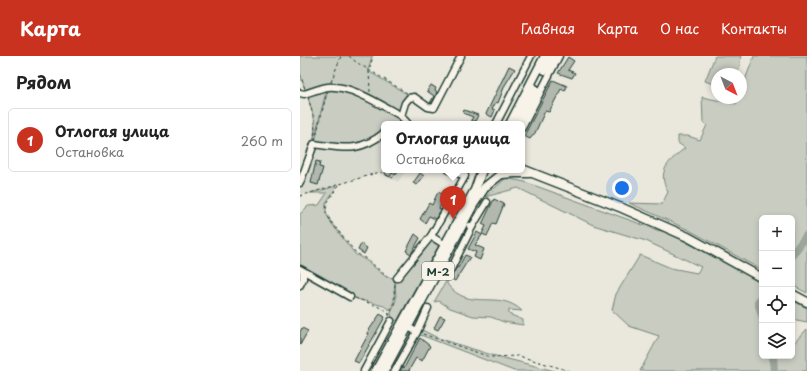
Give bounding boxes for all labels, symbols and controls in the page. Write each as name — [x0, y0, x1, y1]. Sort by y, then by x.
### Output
text: Карта — [20, 14, 81, 42]
text: Главная — [521, 18, 575, 39]
text: Карта — [597, 18, 638, 39]
text: О нас — [660, 18, 699, 39]
text: Контакты — [721, 18, 787, 39]
north arrow — [711, 68, 747, 104]
text: Рядом — [16, 69, 71, 95]
text: Отлогая улица — [55, 119, 169, 142]
popup — [381, 121, 525, 173]
text: Отлогая улица — [396, 126, 510, 149]
text: 1 — [27, 131, 33, 150]
text: 260 m — [241, 131, 283, 150]
text: Остановка — [55, 142, 124, 161]
text: Остановка — [396, 149, 465, 168]
your location — [612, 178, 632, 198]
pin: 1 — [440, 186, 466, 219]
map controls — [759, 215, 795, 359]
button: + — [759, 215, 795, 251]
button: − — [759, 251, 795, 287]
road number: М-2 — [422, 262, 454, 280]
button: locate — [759, 287, 795, 323]
button: layers — [759, 323, 795, 359]

